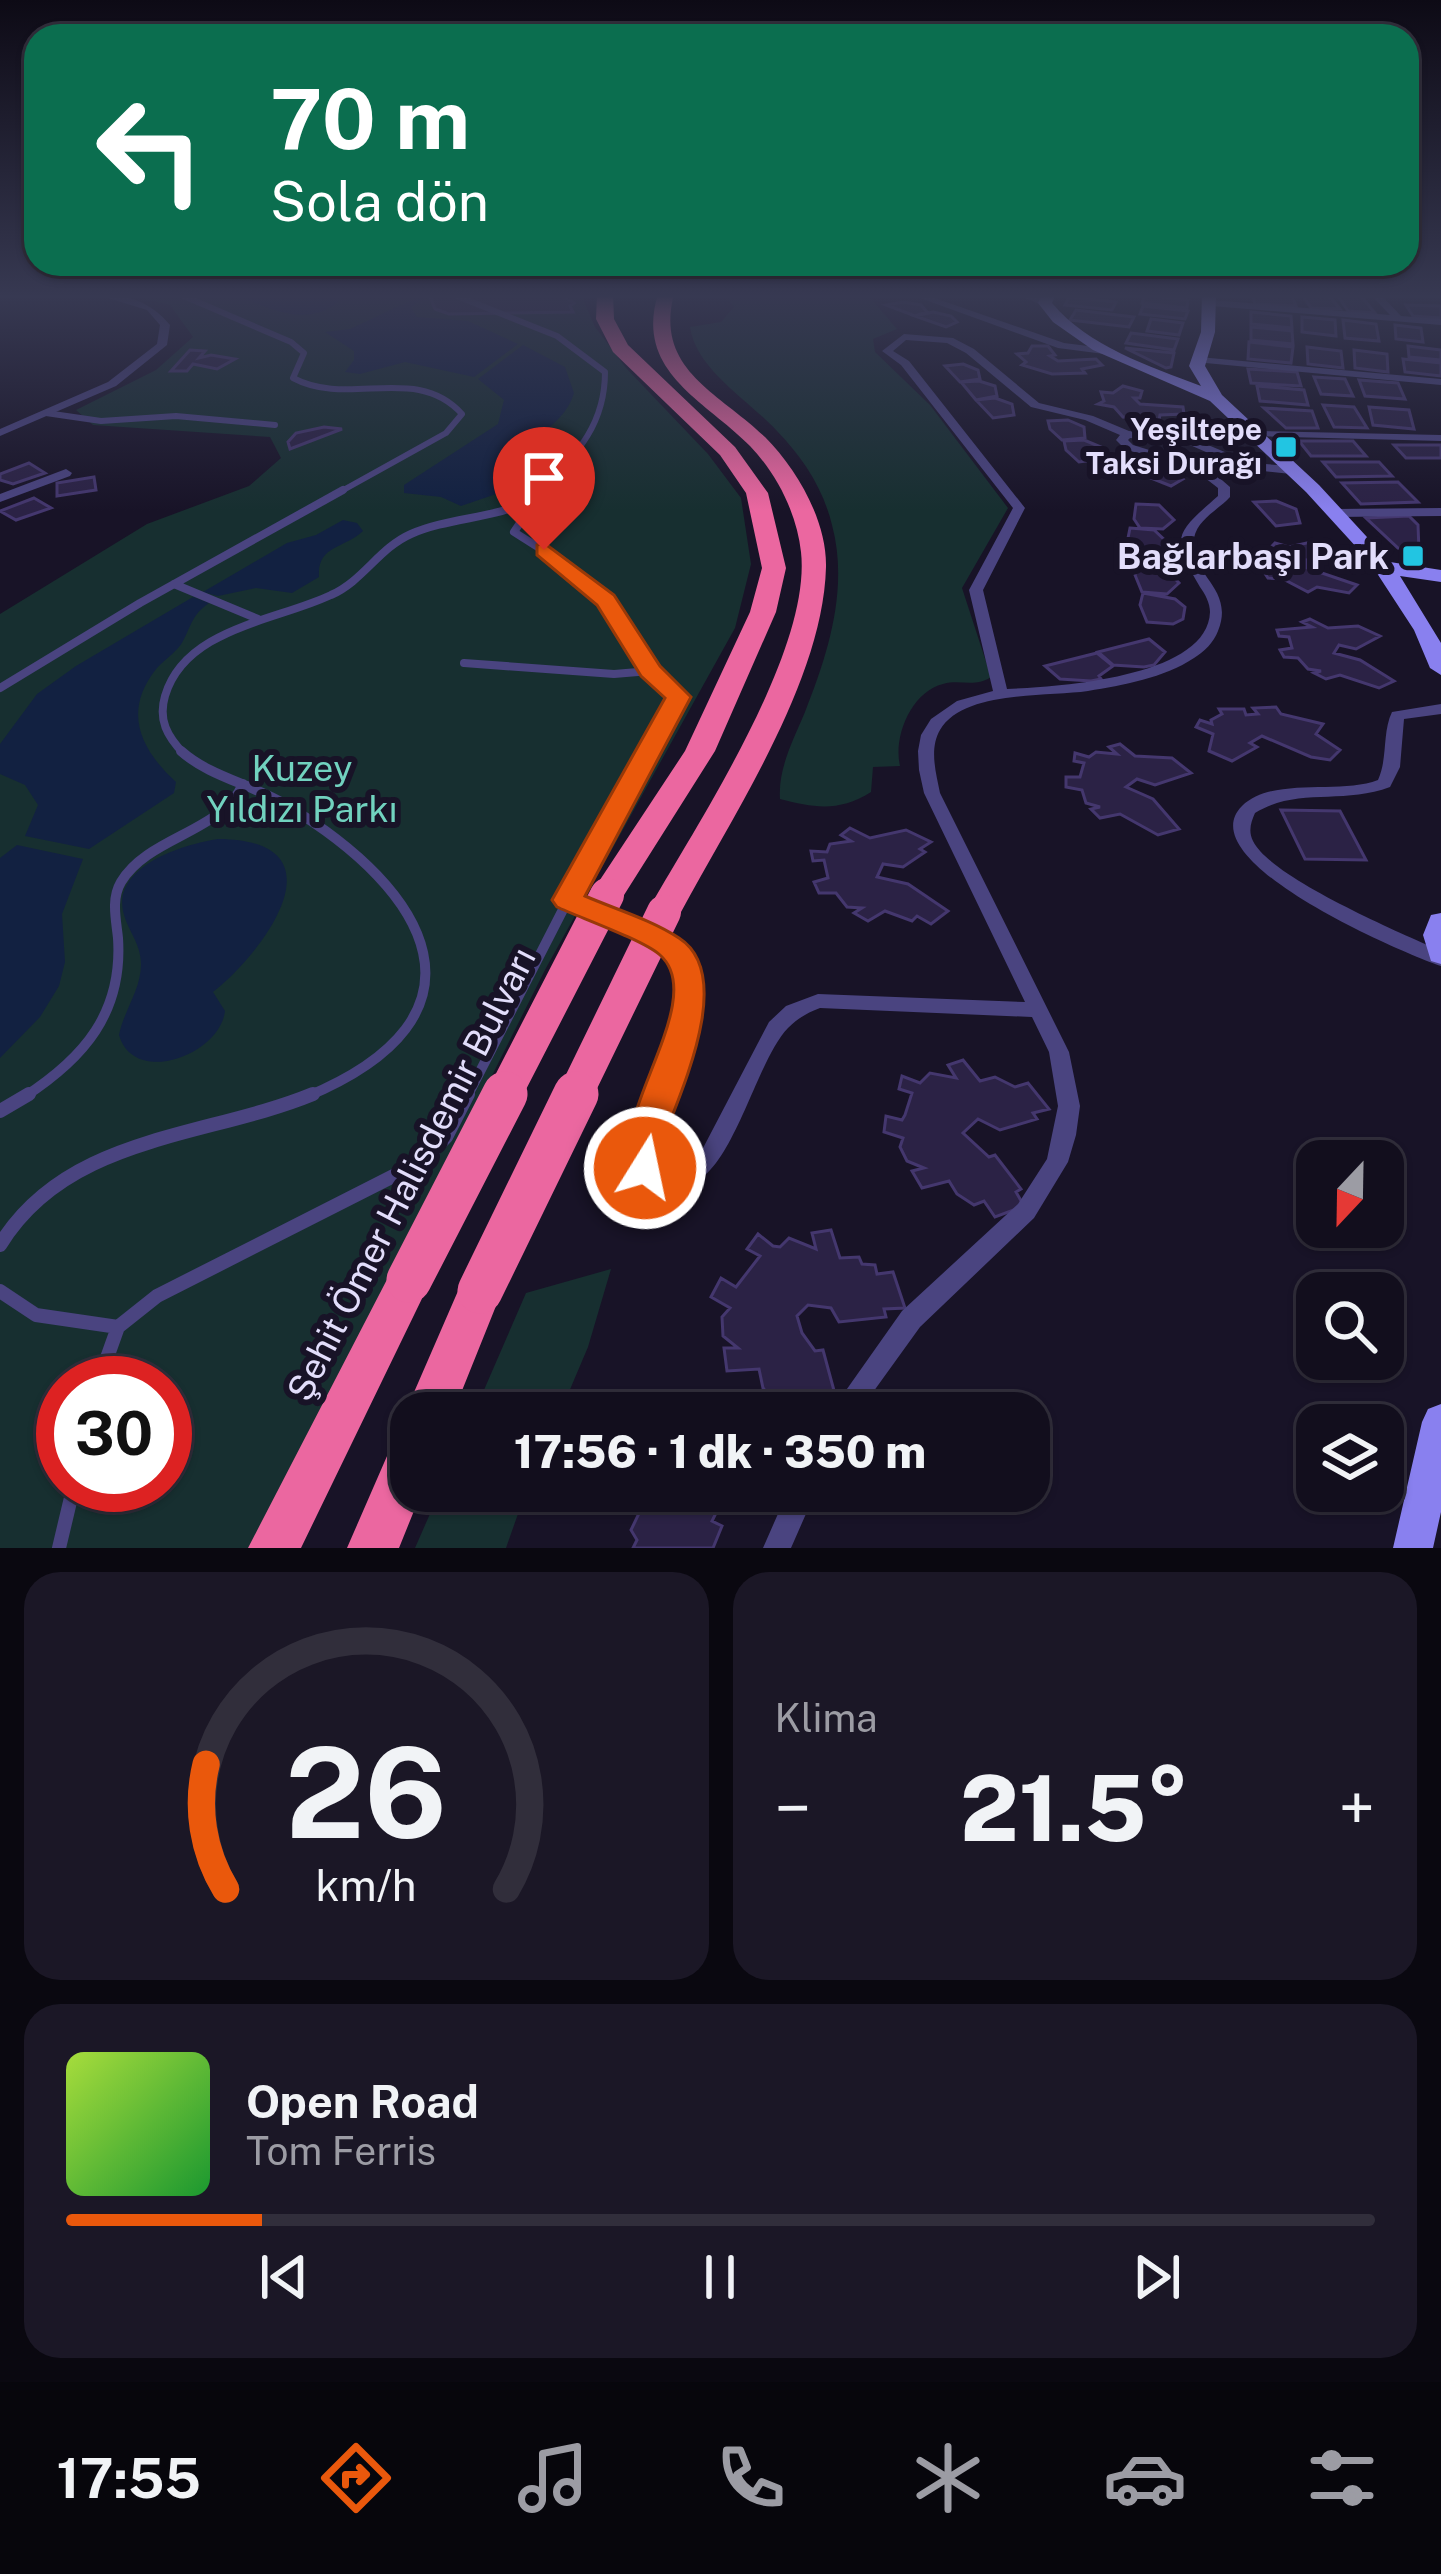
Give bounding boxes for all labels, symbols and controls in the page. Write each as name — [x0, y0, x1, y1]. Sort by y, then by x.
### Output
text: 70 m — [270, 69, 470, 168]
icon: left — [72, 72, 228, 228]
text: Sola dön — [270, 170, 489, 233]
place label: Yeşiltepe Taksi Durağı — [1086, 411, 1262, 481]
pin — [493, 427, 595, 550]
marker: Yeşiltepe Taksi Durağı — [1273, 434, 1299, 460]
icon: arrive — [511, 445, 577, 511]
place label: Bağlarbaşı Park — [1117, 535, 1389, 577]
marker: Bağlarbaşı Park — [1400, 543, 1426, 569]
park label: Kuzey Yıldızı Parkı — [207, 747, 397, 830]
street label: Şehit Ömer Halisdemir Bulvarı — [278, 940, 544, 1408]
position arrow — [582, 1105, 708, 1231]
north arrow — [1296, 1140, 1404, 1248]
map controls — [1296, 1140, 1404, 1512]
button: search — [1296, 1272, 1404, 1380]
speed limit sign: 30 — [36, 1356, 192, 1512]
button: layers — [1296, 1404, 1404, 1512]
text: 17:56 · 1 dk · 350 m — [514, 1425, 926, 1478]
text: Klima — [775, 1695, 878, 1741]
text: 26 — [285, 1719, 447, 1866]
text: 21.5° — [960, 1755, 1190, 1861]
text: − — [775, 1769, 811, 1847]
text: + — [1338, 1769, 1375, 1847]
text: km/h — [316, 1860, 417, 1911]
text: Open Road — [246, 2075, 479, 2128]
text: Tom Ferris — [246, 2128, 436, 2174]
icon: previous — [251, 2244, 317, 2310]
icon: pause — [687, 2244, 753, 2310]
icon: next — [1124, 2244, 1190, 2310]
icon: directions — [314, 2436, 398, 2520]
icon: music — [511, 2436, 595, 2520]
icon: phone — [709, 2436, 793, 2520]
icon: climate — [906, 2436, 990, 2520]
icon: car — [1103, 2436, 1187, 2520]
icon: filters — [1300, 2436, 1384, 2520]
text: 17:55 — [57, 2447, 201, 2510]

